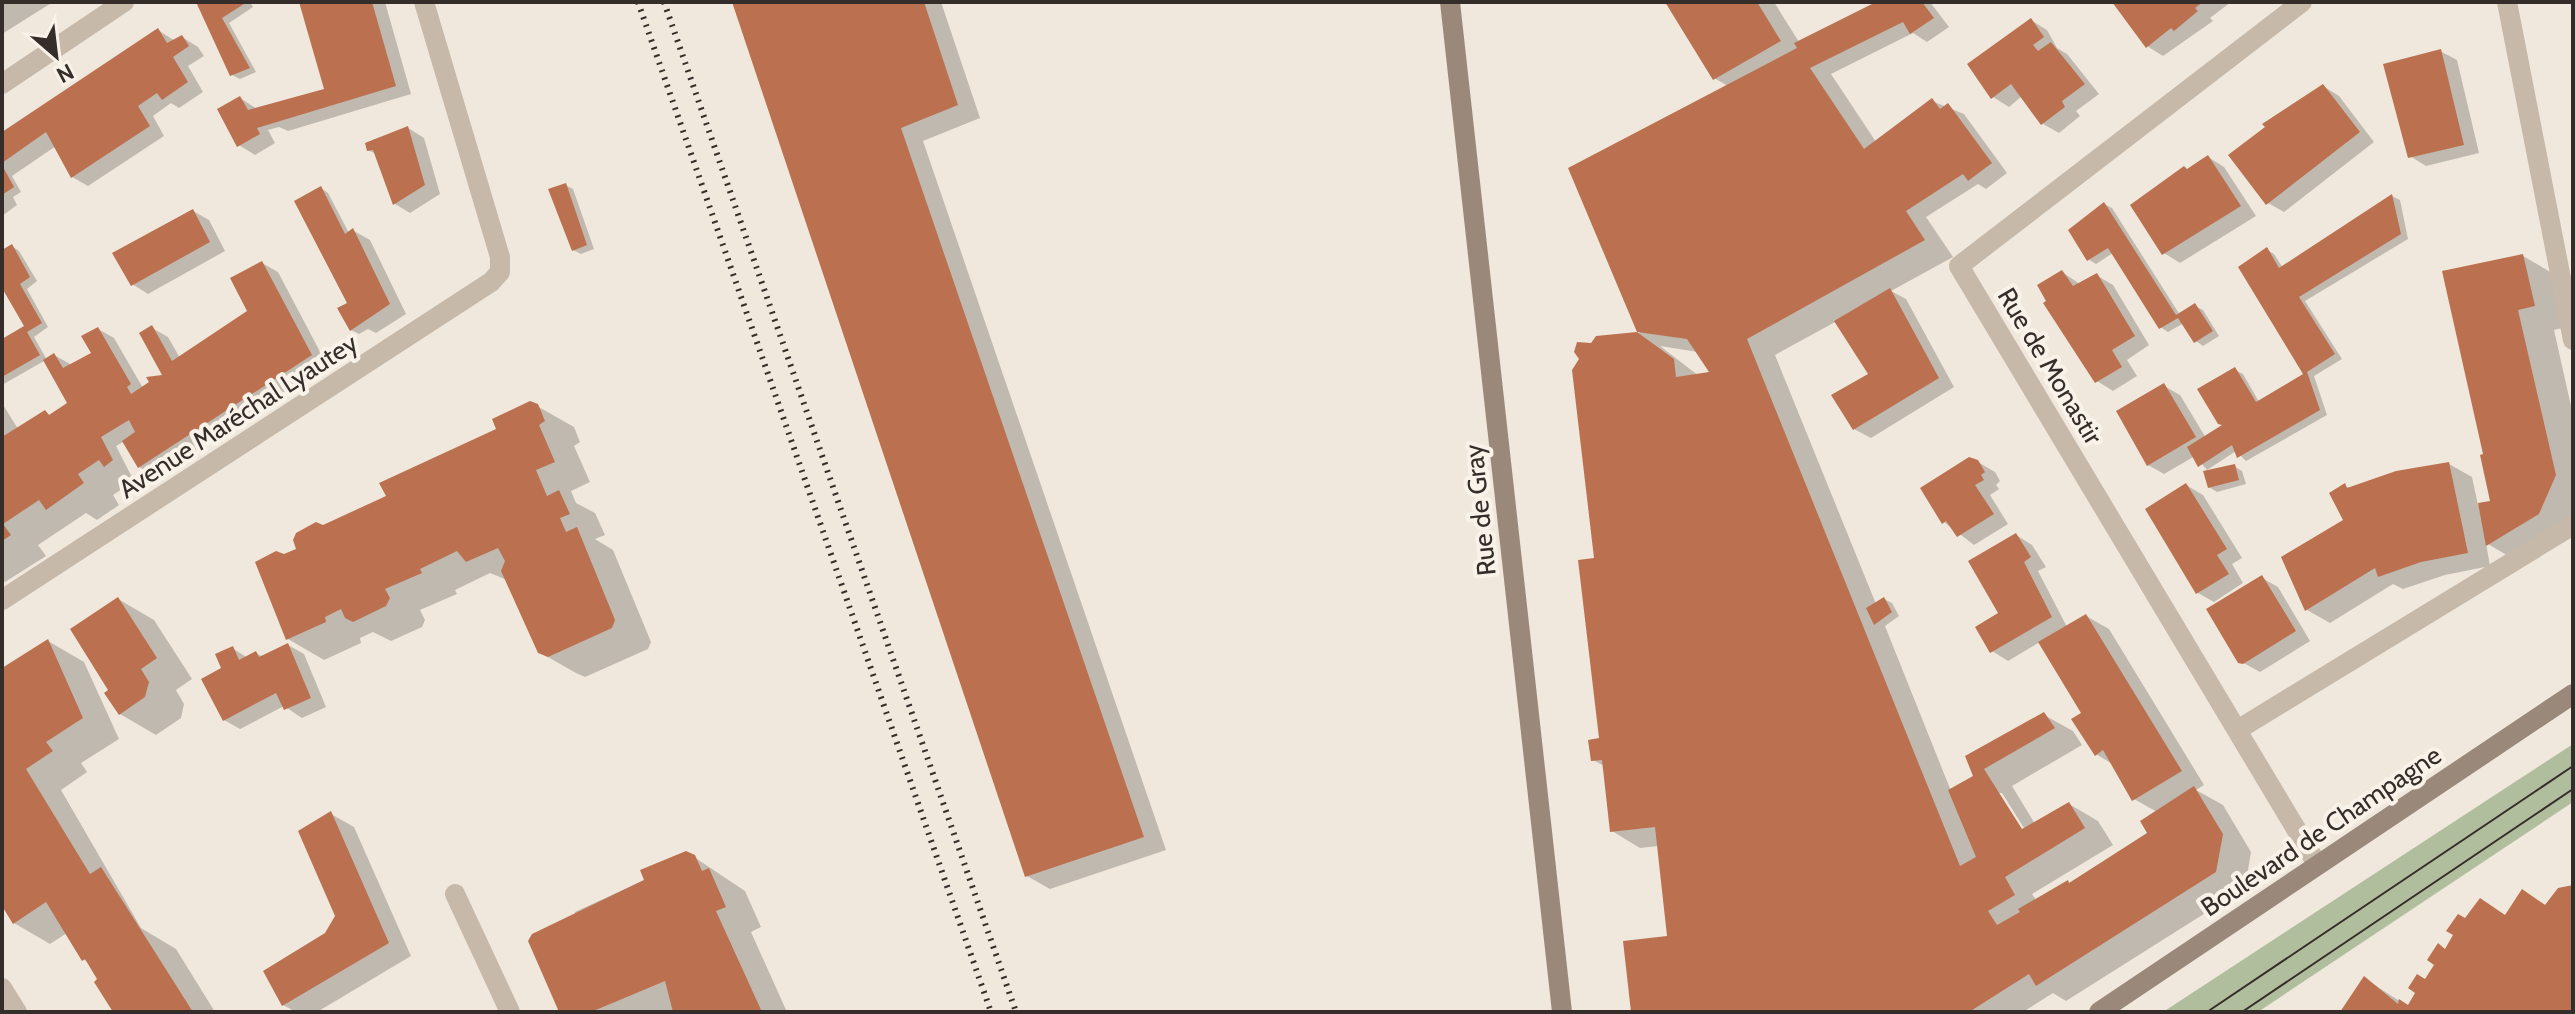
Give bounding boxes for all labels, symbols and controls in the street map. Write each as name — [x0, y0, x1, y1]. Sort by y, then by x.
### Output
north arrow — [16, 16, 96, 96]
text: N — [52, 58, 78, 89]
street label: Rue de Monastir — [1991, 282, 2110, 451]
street label: Avenue Maréchal Lyautey — [113, 327, 363, 505]
street label: Rue de Gray — [1457, 443, 1503, 577]
street label: Boulevard de Champagne — [2195, 739, 2447, 923]

